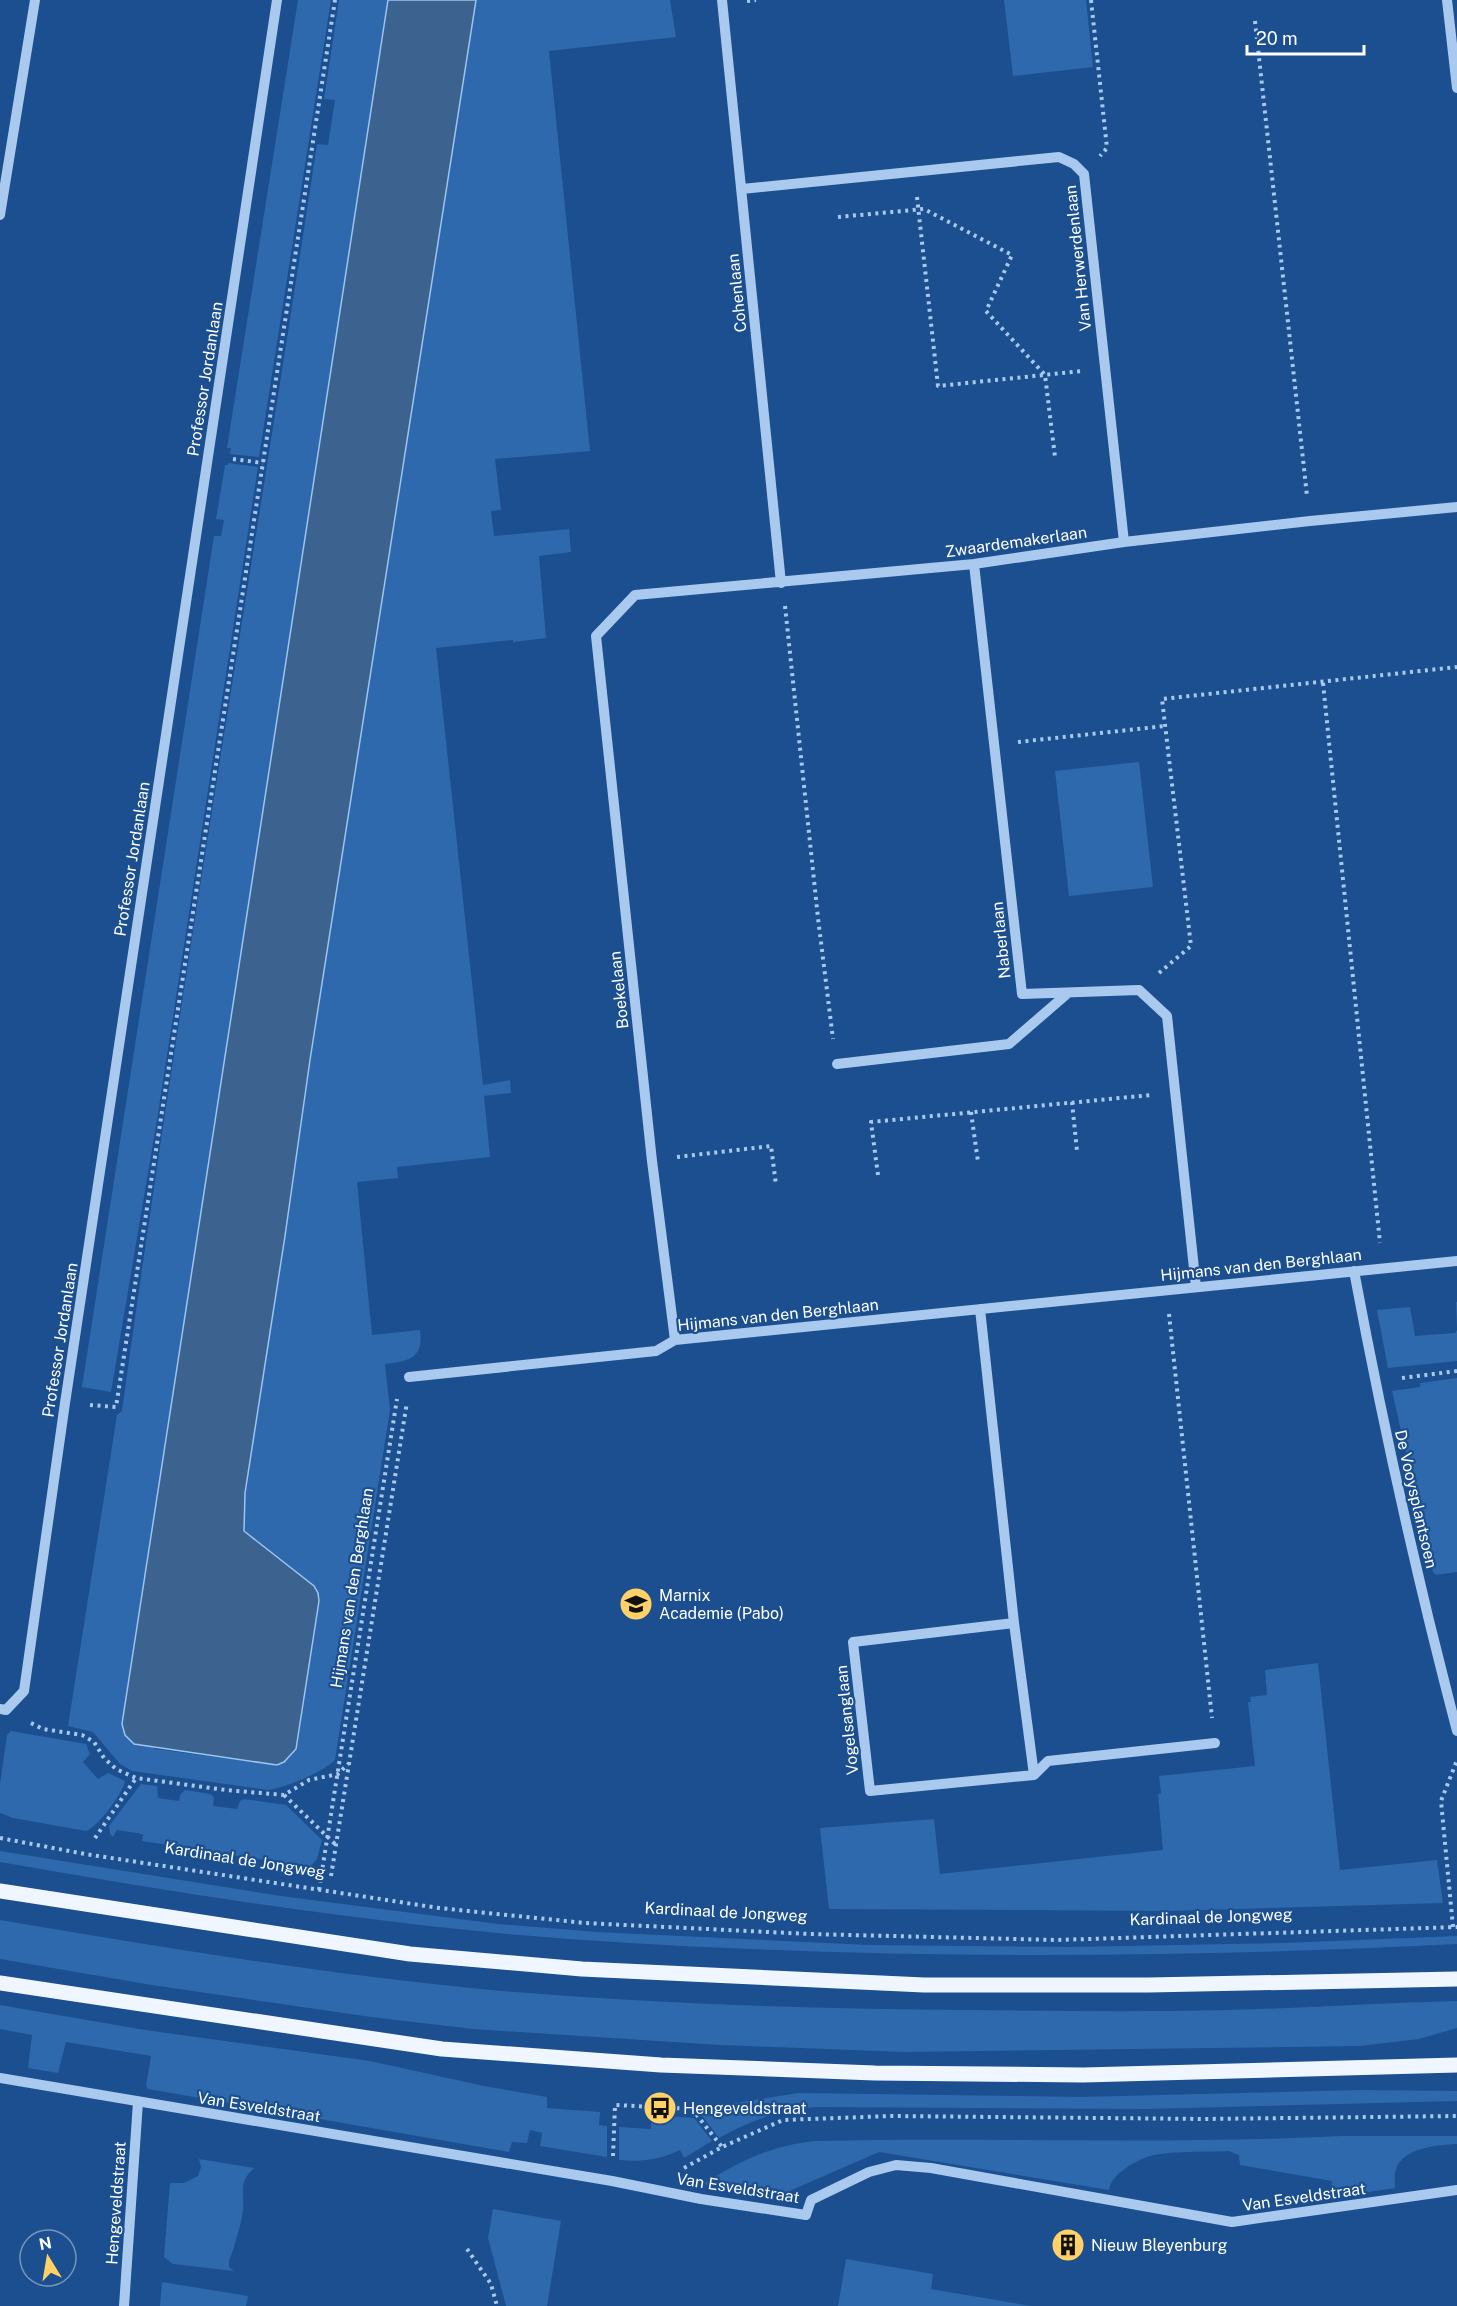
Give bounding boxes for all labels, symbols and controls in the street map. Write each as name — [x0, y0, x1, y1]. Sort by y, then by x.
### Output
scale bar — [1247, 18, 1364, 56]
text: 20 m — [1256, 28, 1298, 49]
street label: Van Herwerdenlaan — [1061, 184, 1095, 332]
street label: Cohenlaan — [723, 253, 751, 333]
street label: Professor Jordanlaan — [183, 300, 227, 458]
street label: Zwaardemakerlaan — [944, 523, 1088, 561]
street label: Professor Jordanlaan — [110, 780, 154, 938]
street label: Naberlaan — [988, 901, 1014, 979]
street label: Boekelaan — [605, 950, 633, 1030]
street label: Hijmans van den Berghlaan — [1159, 1245, 1363, 1285]
street label: Professor Jordanlaan — [38, 1261, 82, 1419]
street label: Hijmans van den Berghlaan — [676, 1295, 880, 1335]
street label: De Vooysplantsoen — [1391, 1428, 1441, 1570]
street label: Hijmans van den Berghlaan — [327, 1487, 377, 1689]
school or university icon: Marnix Academie (Pabo) — [618, 1586, 654, 1622]
place label: Marnix Academie (Pabo) — [659, 1586, 784, 1623]
street label: Vogelsanglaan — [832, 1664, 862, 1776]
street label: Kardinaal de Jongweg — [163, 1838, 327, 1882]
street label: Kardinaal de Jongweg — [644, 1898, 808, 1926]
street label: Kardinaal de Jongweg — [1129, 1905, 1293, 1929]
street label: Van Esveldstraat — [196, 2088, 322, 2126]
bus stop icon: Hengeveldstraat — [642, 2090, 678, 2126]
place label: Hengeveldstraat — [683, 2099, 807, 2118]
street label: Hengeveldstraat — [102, 2141, 130, 2265]
street label: Van Esveldstraat — [675, 2169, 801, 2207]
street label: Van Esveldstraat — [1241, 2179, 1367, 2215]
building icon: Nieuw Bleyenburg — [1050, 2227, 1086, 2263]
north arrow — [18, 2228, 78, 2288]
text: N — [37, 2233, 53, 2254]
place label: Nieuw Bleyenburg — [1091, 2236, 1227, 2255]

